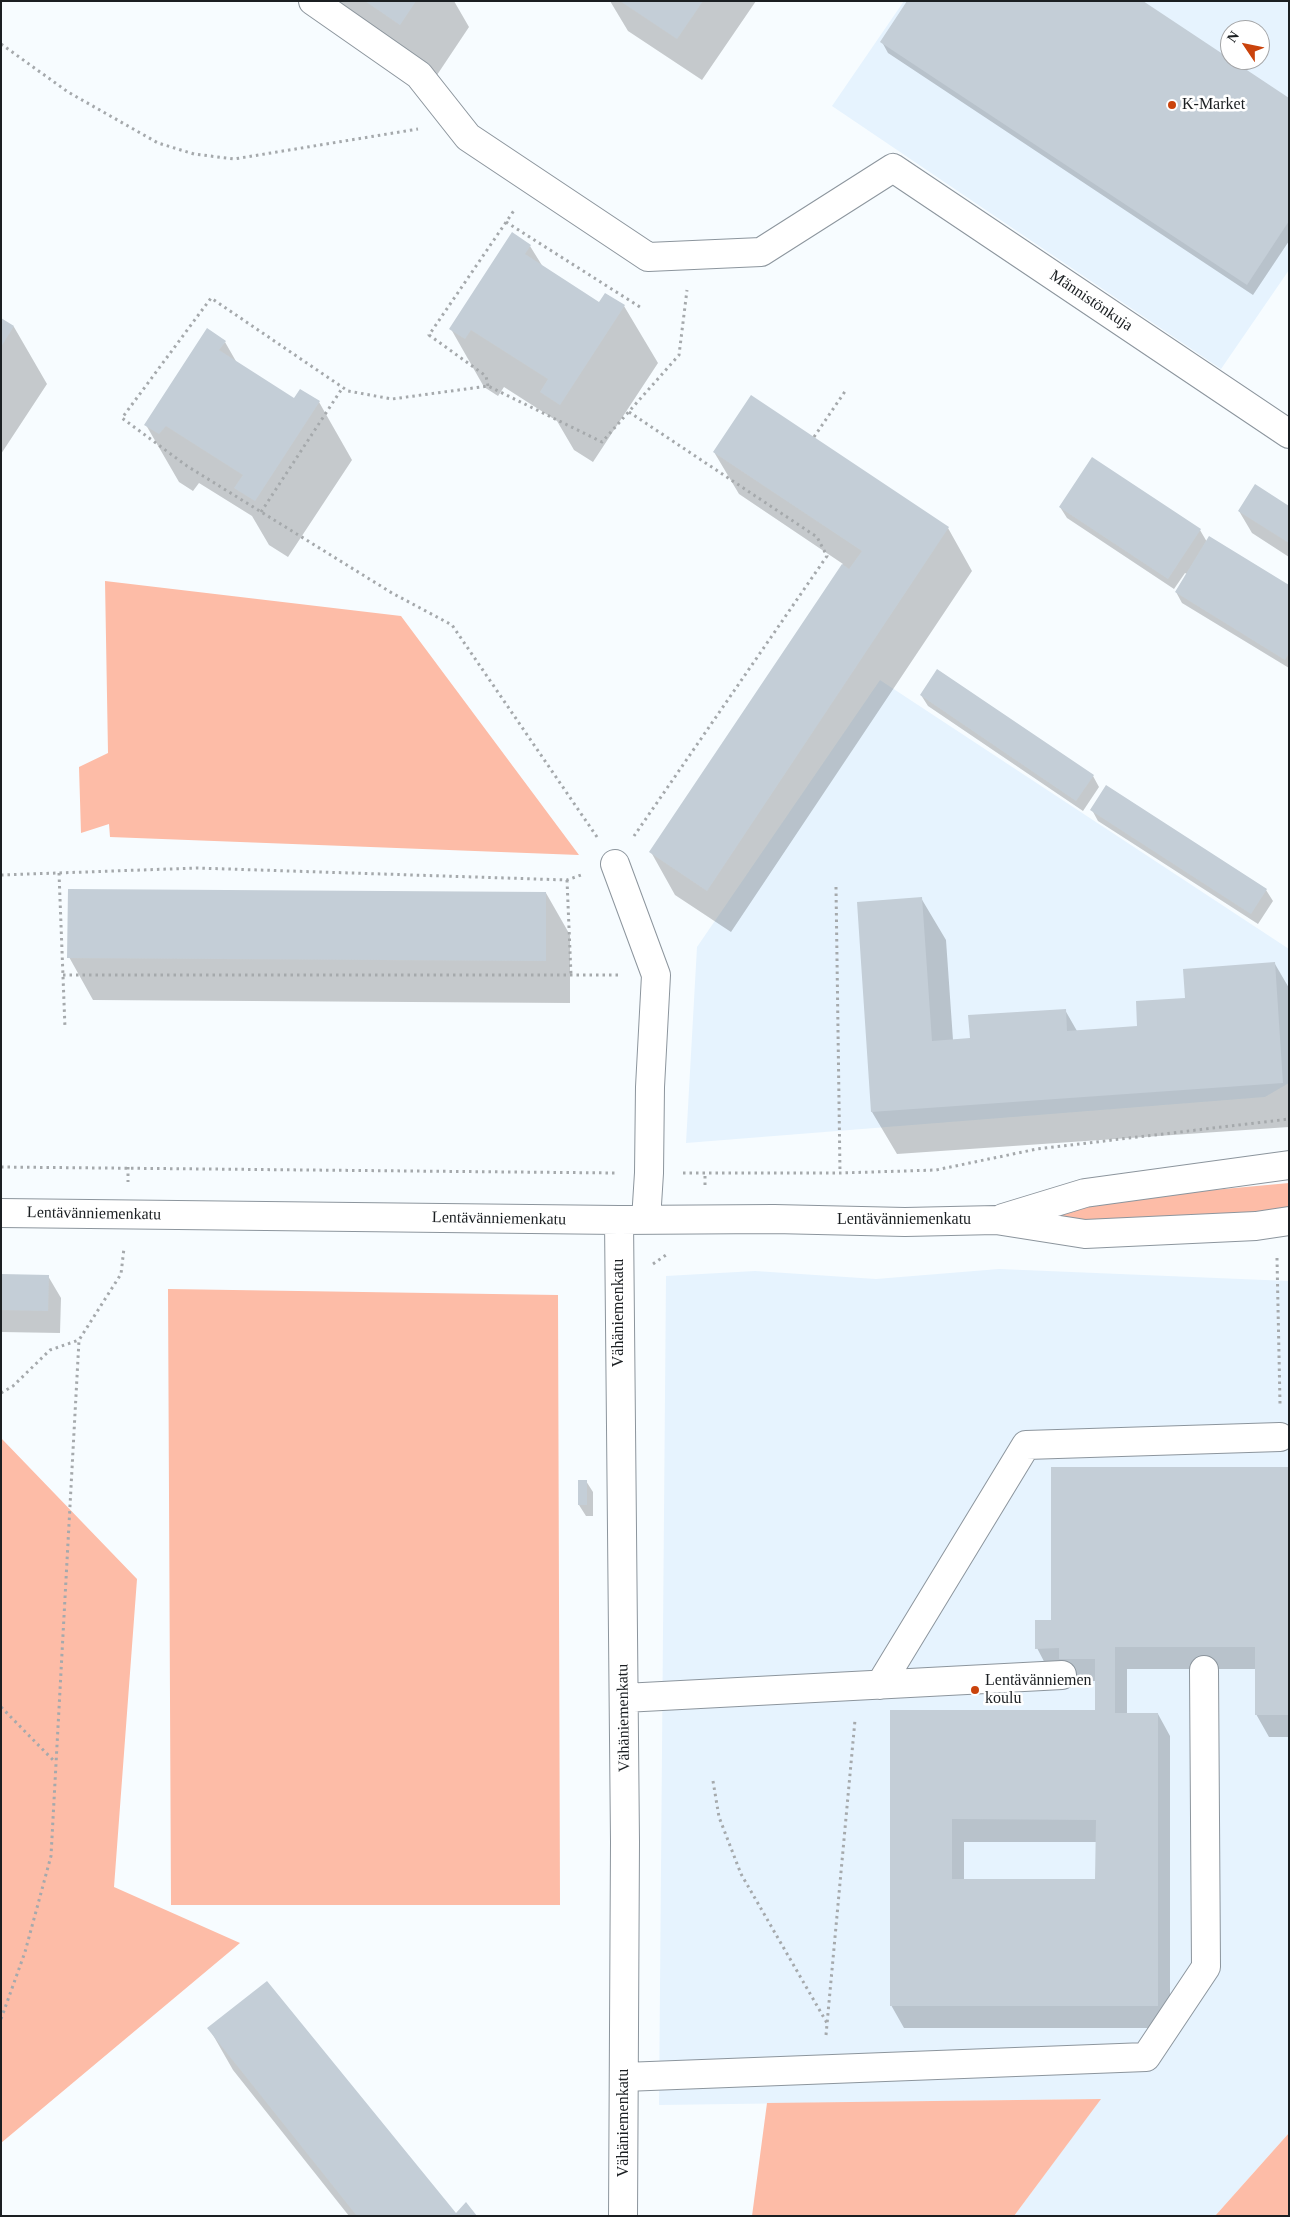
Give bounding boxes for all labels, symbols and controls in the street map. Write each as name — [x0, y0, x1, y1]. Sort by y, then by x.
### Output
north arrow — [1220, 20, 1270, 70]
text: N — [1224, 29, 1242, 45]
place label: K-Market — [1182, 95, 1245, 115]
marker: K-Market — [1166, 99, 1178, 111]
street label: Männistönkuja — [1046, 266, 1136, 336]
street label: Lentävänniemenkatu — [27, 1203, 161, 1225]
street label: Lentävänniemenkatu — [432, 1208, 566, 1230]
street label: Lentävänniemenkatu — [837, 1210, 971, 1230]
street label: Vähäniemenkatu — [609, 1259, 629, 1367]
street label: Vähäniemenkatu — [613, 1664, 635, 1772]
place label: Lentävänniemen koulu — [985, 1671, 1092, 1709]
marker: Lentävänniemen koulu — [969, 1684, 981, 1696]
street label: Vähäniemenkatu — [614, 2069, 634, 2177]

